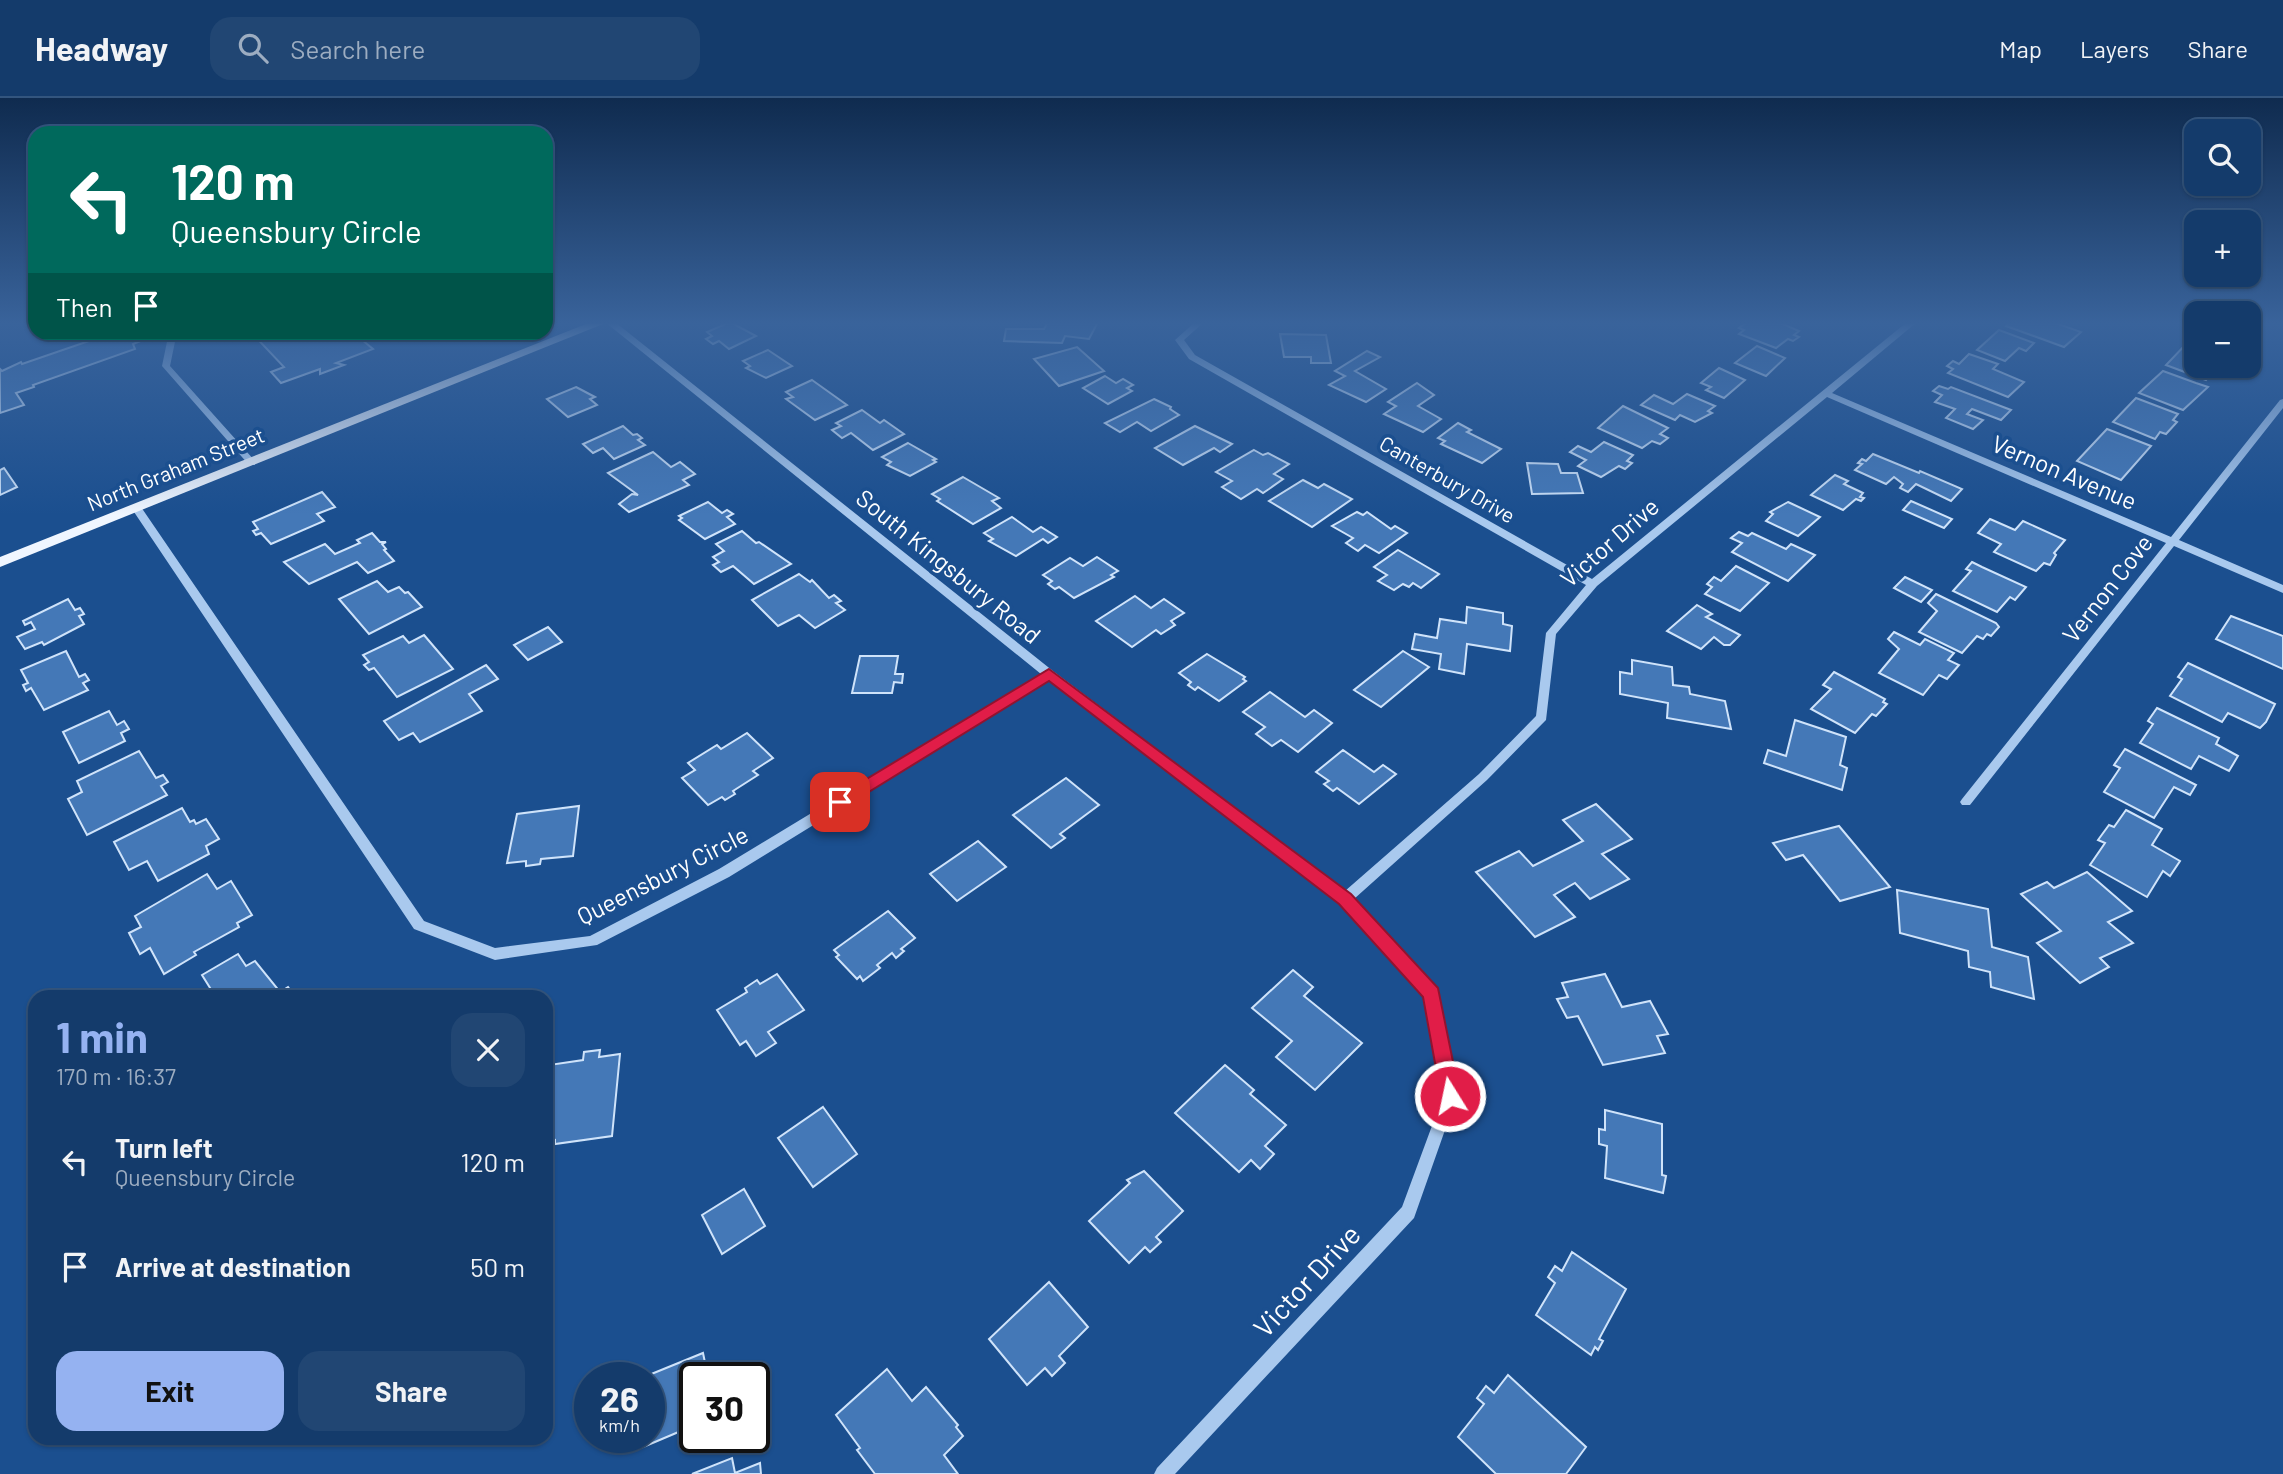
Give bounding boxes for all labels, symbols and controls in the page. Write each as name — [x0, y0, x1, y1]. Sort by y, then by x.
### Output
search box — [210, 17, 700, 80]
text: Headway — [35, 28, 168, 68]
icon: search — [234, 29, 272, 67]
text: Search here — [290, 33, 425, 64]
text: Map — [1999, 34, 2042, 63]
text: Layers — [2080, 34, 2149, 63]
text: Share — [2187, 34, 2248, 63]
map controls — [2184, 119, 2261, 378]
button: search — [2184, 119, 2261, 196]
text: 120 m — [171, 151, 294, 210]
icon: left — [56, 154, 147, 245]
button: + — [2184, 210, 2261, 287]
text: Queensbury Circle — [171, 211, 422, 249]
icon: arrive — [127, 287, 165, 325]
text: Then — [56, 291, 113, 322]
button: − — [2184, 301, 2261, 378]
street label: North Graham Street — [83, 422, 268, 516]
street label: Vernon Avenue — [1988, 428, 2141, 515]
street label: Canterbury Drive — [1375, 430, 1520, 528]
street label: South Kingsbury Road — [851, 483, 1047, 649]
street label: Victor Drive — [1554, 491, 1664, 593]
street label: Vernon Cove — [2056, 528, 2158, 648]
pin — [810, 772, 870, 832]
icon: arrive — [821, 783, 859, 821]
street label: Queensbury Circle — [572, 819, 753, 930]
text: 1 min — [56, 1011, 148, 1061]
button: close — [451, 1013, 525, 1087]
position arrow — [1413, 1059, 1487, 1133]
text: 170 m · 16:37 — [56, 1062, 176, 1090]
text: Turn left — [115, 1132, 213, 1163]
icon: left — [56, 1143, 94, 1181]
text: 120 m — [461, 1146, 525, 1177]
text: Queensbury Circle — [115, 1163, 295, 1191]
street label: Victor Drive — [1246, 1217, 1367, 1344]
icon: arrive — [56, 1248, 94, 1286]
text: Arrive at destination — [115, 1251, 351, 1282]
text: 50 m — [470, 1251, 525, 1282]
button: Exit — [56, 1351, 284, 1431]
button: Share — [298, 1351, 525, 1431]
speed limit sign: 30 — [679, 1362, 770, 1453]
text: 26 — [600, 1377, 639, 1419]
text: km/h — [599, 1414, 640, 1436]

